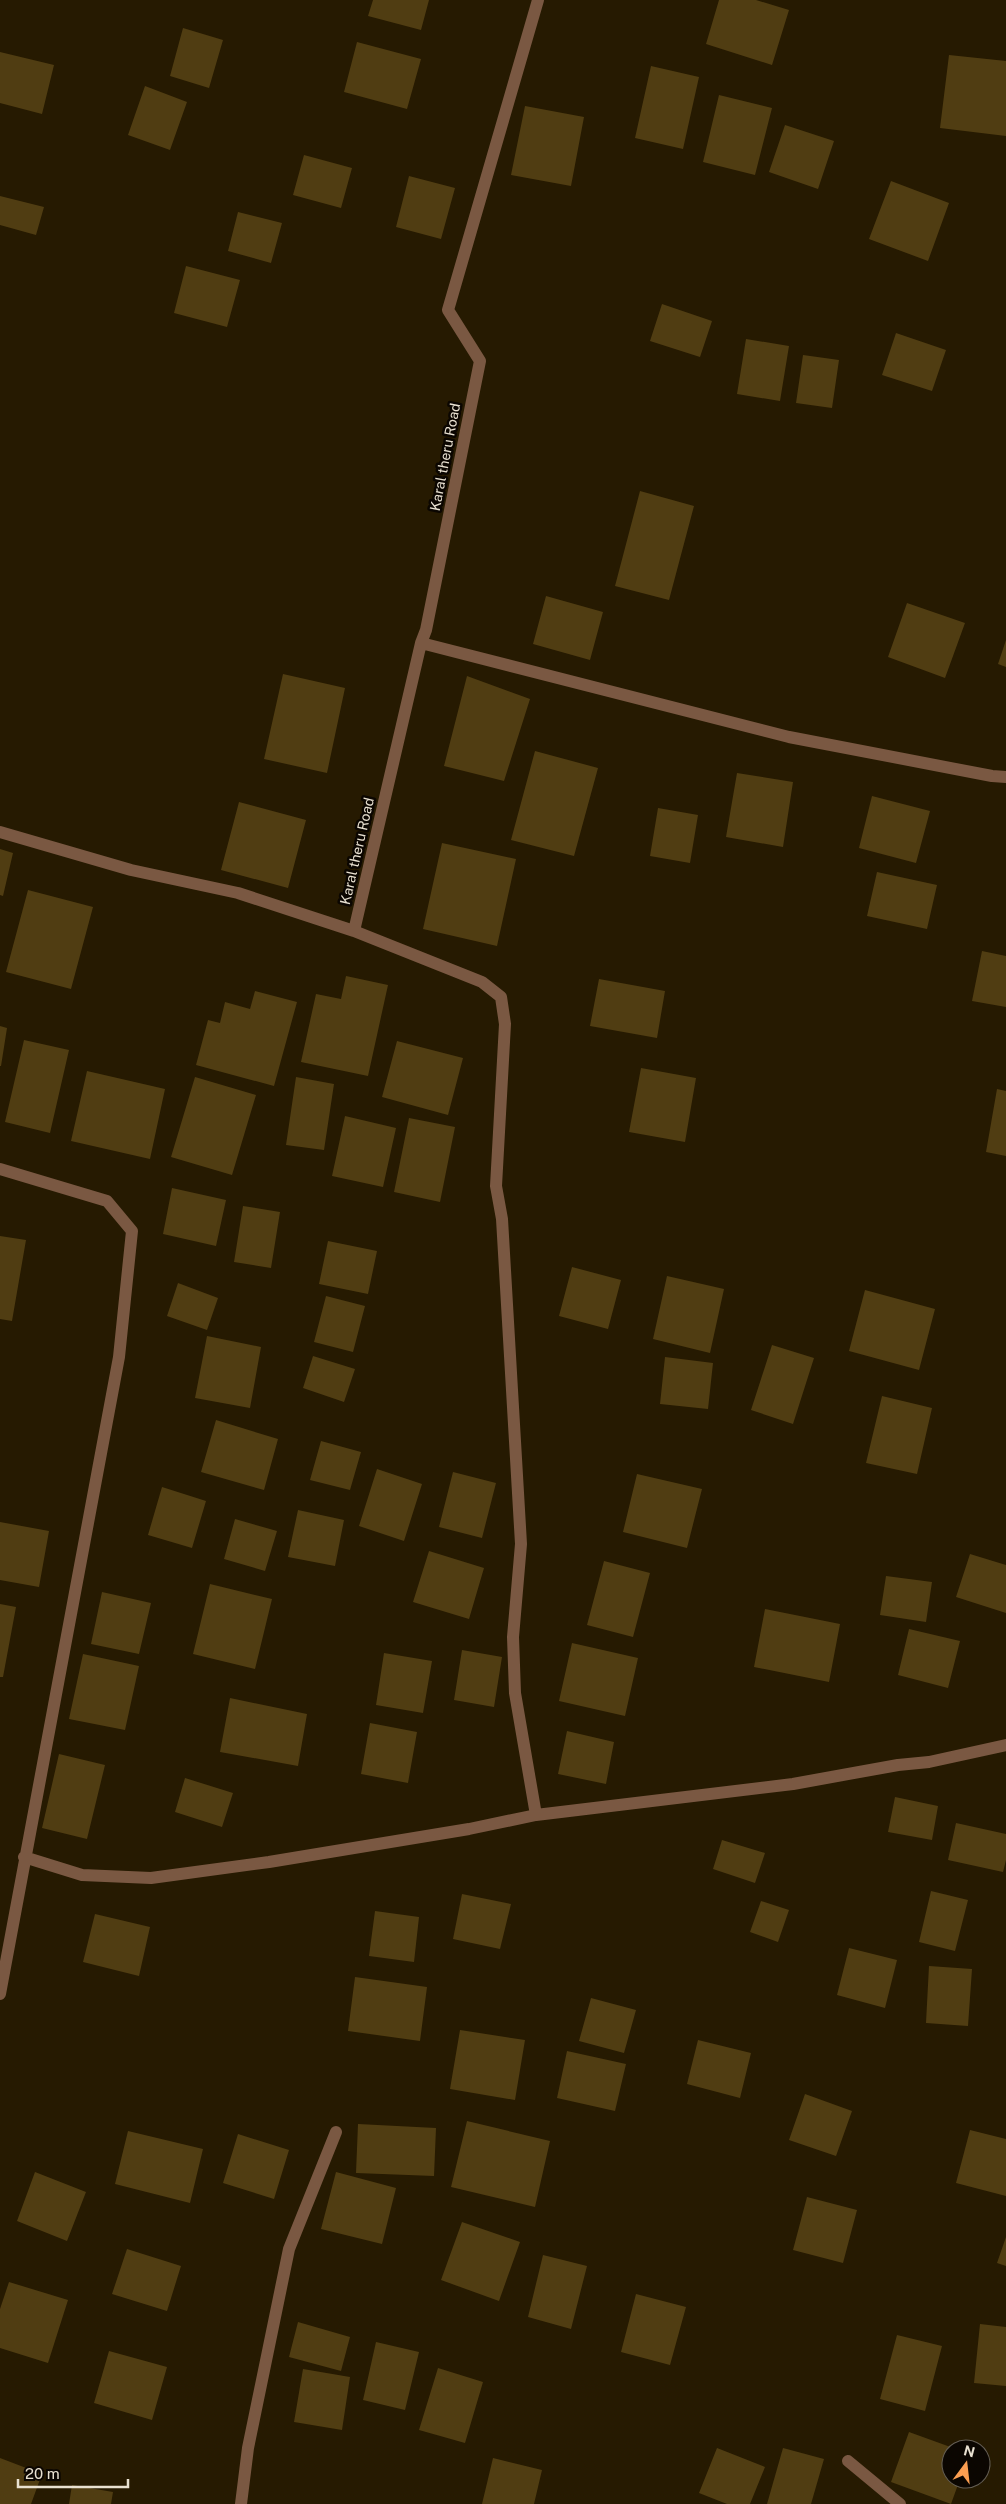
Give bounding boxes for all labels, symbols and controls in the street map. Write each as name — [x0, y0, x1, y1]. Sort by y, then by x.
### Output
street label: Karal theru Road — [427, 402, 463, 512]
street label: Karal theru Road — [337, 796, 377, 906]
north arrow — [941, 2439, 991, 2489]
text: N — [962, 2442, 977, 2461]
scale bar — [18, 2456, 128, 2488]
text: 20 m — [25, 2465, 60, 2482]

